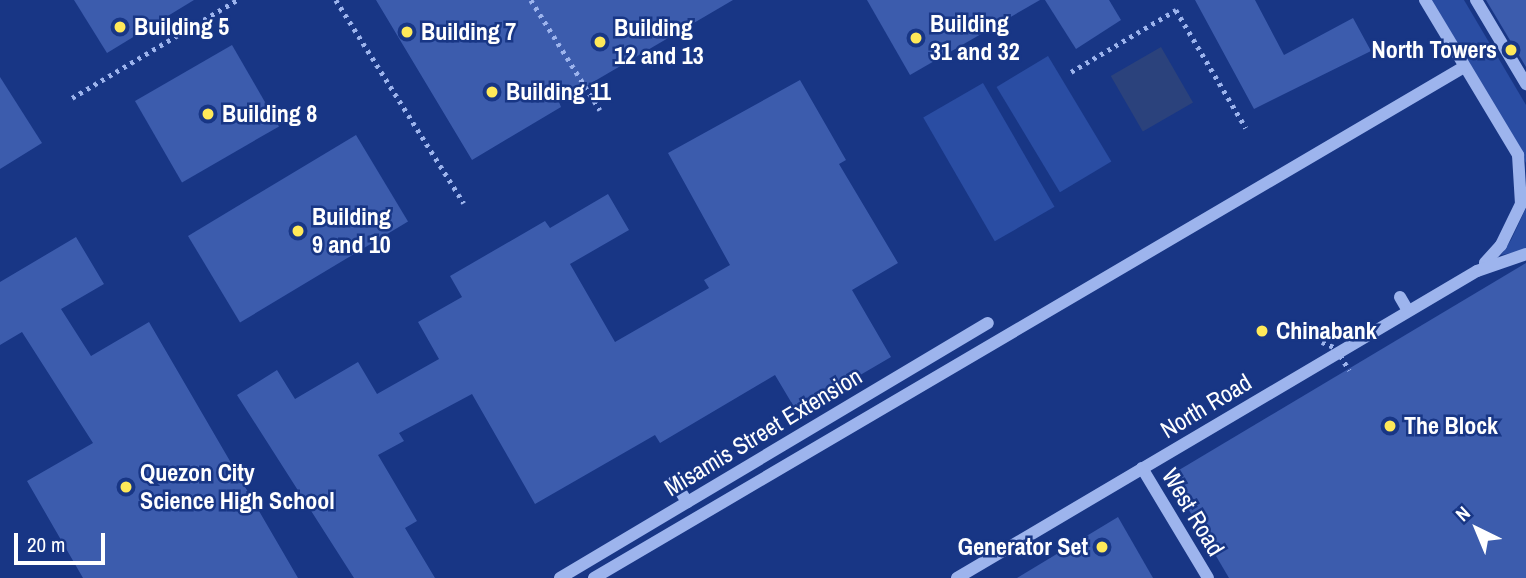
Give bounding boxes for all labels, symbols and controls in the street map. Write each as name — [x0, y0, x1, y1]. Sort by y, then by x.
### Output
place label: Building 31 and 32 — [930, 10, 1020, 66]
place label: Building 5 — [134, 13, 229, 41]
place label: Building 12 and 13 — [614, 14, 704, 70]
place label: Building 7 — [421, 18, 516, 46]
marker: Building 5 — [112, 19, 128, 35]
marker: Building 7 — [399, 24, 415, 40]
marker: Building 31 and 32 — [908, 30, 924, 46]
marker: Building 12 and 13 — [592, 34, 608, 50]
place label: North Towers — [1372, 36, 1497, 64]
marker: North Towers — [1503, 42, 1519, 58]
place label: Building 11 — [506, 78, 611, 106]
marker: Building 11 — [484, 84, 500, 100]
place label: Building 8 — [222, 100, 317, 128]
marker: Building 8 — [200, 106, 216, 122]
place label: Building 9 and 10 — [312, 203, 391, 259]
marker: Building 9 and 10 — [290, 223, 306, 239]
place label: Chinabank — [1276, 317, 1377, 345]
marker: Chinabank — [1254, 323, 1270, 339]
street label: Misamis Street Extension — [659, 362, 867, 502]
street label: North Road — [1155, 368, 1257, 444]
place label: The Block — [1404, 412, 1498, 440]
marker: The Block — [1382, 418, 1398, 434]
place label: Quezon City Science High School — [140, 459, 335, 515]
street label: West Road — [1156, 463, 1230, 561]
marker: Quezon City Science High School — [118, 479, 134, 495]
north arrow — [1442, 494, 1512, 564]
text: N — [1450, 500, 1476, 527]
scale bar — [18, 518, 108, 562]
text: 20 m — [27, 530, 65, 559]
place label: Generator Set — [958, 533, 1088, 561]
marker: Generator Set — [1094, 539, 1110, 555]

